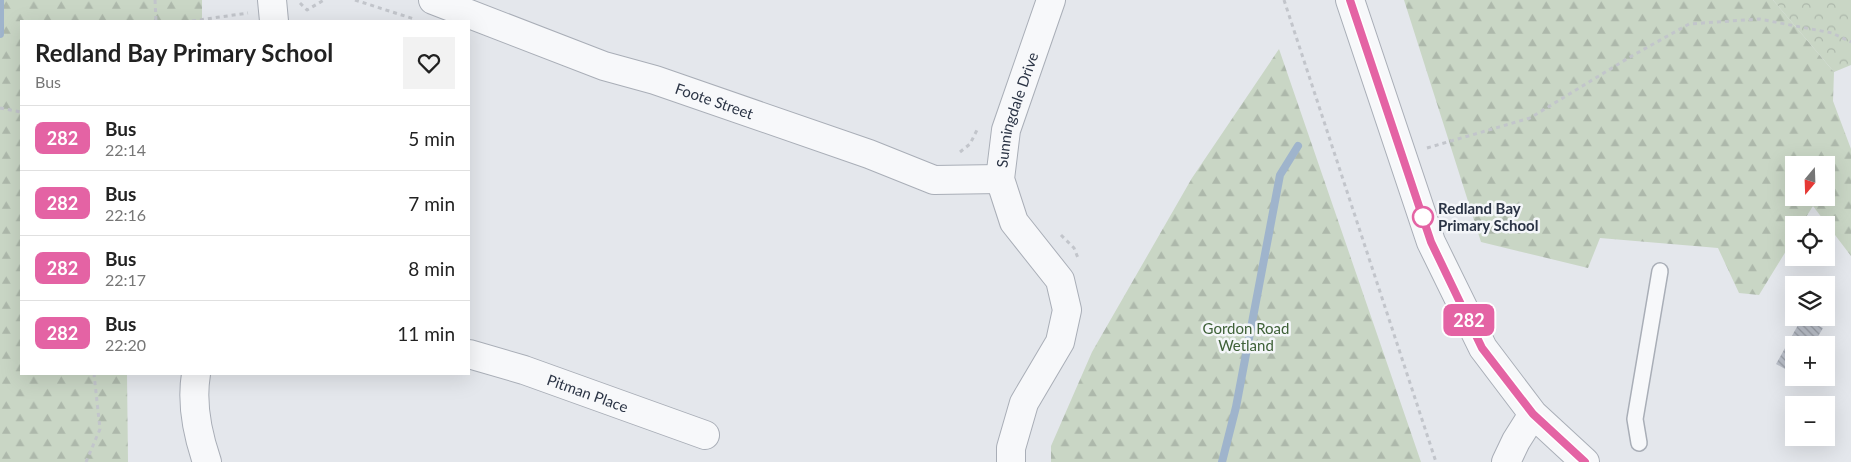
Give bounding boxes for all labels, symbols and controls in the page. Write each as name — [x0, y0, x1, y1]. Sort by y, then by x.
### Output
button: heart — [403, 37, 455, 89]
text: Redland Bay Primary School — [35, 38, 333, 67]
street label: Sunningdale Drive — [992, 49, 1041, 169]
text: Bus — [35, 72, 61, 91]
street label: Foote Street — [673, 79, 756, 123]
text: Bus — [105, 117, 136, 140]
text: 282 — [47, 127, 78, 149]
text: 5 min — [408, 127, 455, 150]
text: 22:14 — [105, 140, 146, 159]
north arrow — [1785, 156, 1835, 206]
map controls — [1785, 156, 1835, 446]
text: Bus — [105, 182, 136, 205]
text: 282 — [47, 192, 78, 214]
text: 7 min — [408, 192, 455, 215]
place label: Redland Bay Primary School — [1438, 199, 1538, 234]
text: 22:16 — [105, 205, 146, 224]
marker: Redland Bay Primary School — [1412, 206, 1434, 228]
button: locate — [1785, 216, 1835, 266]
text: Bus — [105, 247, 136, 270]
text: 282 — [47, 257, 78, 279]
text: 8 min — [408, 257, 455, 280]
text: 22:17 — [105, 270, 146, 289]
button: layers — [1785, 276, 1835, 326]
line badge: 282 — [1440, 304, 1498, 336]
text: 282 — [1453, 309, 1485, 331]
text: Bus — [105, 312, 136, 335]
park label: Gordon Road Wetland — [1203, 319, 1289, 354]
text: 282 — [47, 322, 78, 344]
text: 11 min — [397, 322, 455, 345]
text: 22:20 — [105, 335, 146, 354]
button: + — [1785, 336, 1835, 386]
street label: Pitman Place — [545, 370, 631, 416]
button: − — [1785, 396, 1835, 446]

